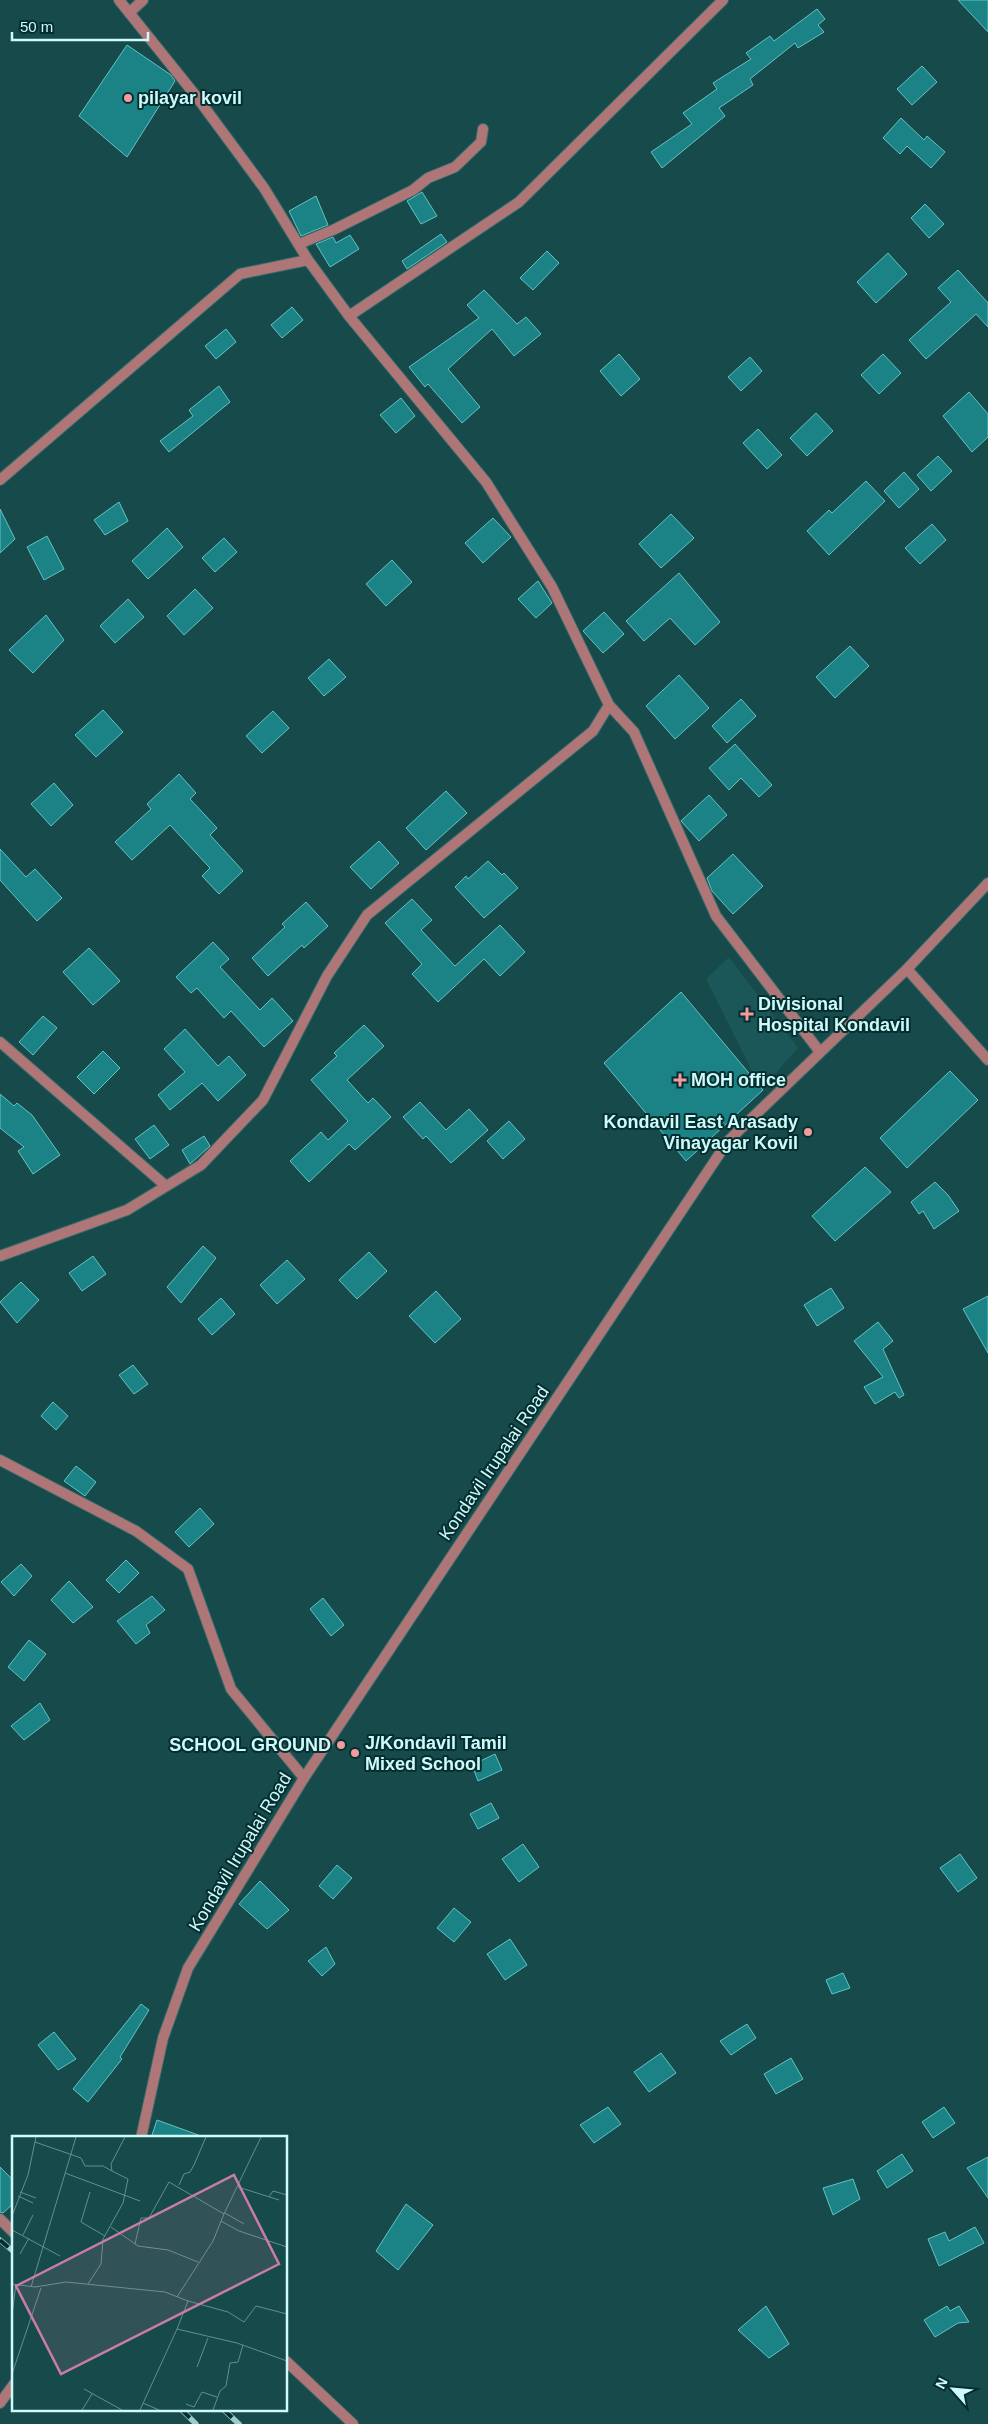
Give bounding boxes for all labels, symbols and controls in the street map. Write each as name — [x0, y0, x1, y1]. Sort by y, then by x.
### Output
scale bar — [12, 10, 149, 42]
text: 50 m — [20, 18, 53, 35]
place label: pilayar kovil — [138, 88, 242, 108]
marker: pilayar kovil — [122, 92, 134, 104]
place label: Divisional Hospital Kondavil — [758, 994, 910, 1035]
marker: Divisional Hospital Kondavil — [740, 1007, 754, 1021]
place label: MOH office — [691, 1070, 786, 1090]
marker: MOH office — [673, 1073, 687, 1087]
place label: Kondavil East Arasady Vinayagar Kovil — [604, 1112, 798, 1153]
marker: Kondavil East Arasady Vinayagar Kovil — [802, 1126, 814, 1138]
street label: Kondavil Irupalai Road — [435, 1382, 553, 1544]
place label: J/Kondavil Tamil Mixed School — [365, 1733, 507, 1774]
place label: SCHOOL GROUND — [169, 1735, 331, 1755]
marker: SCHOOL GROUND — [335, 1739, 347, 1751]
marker: J/Kondavil Tamil Mixed School — [349, 1747, 361, 1759]
street label: Kondavil Irupalai Road — [185, 1769, 295, 1935]
inset map — [12, 2136, 288, 2412]
north arrow — [928, 2364, 978, 2414]
text: N — [932, 2375, 951, 2391]

